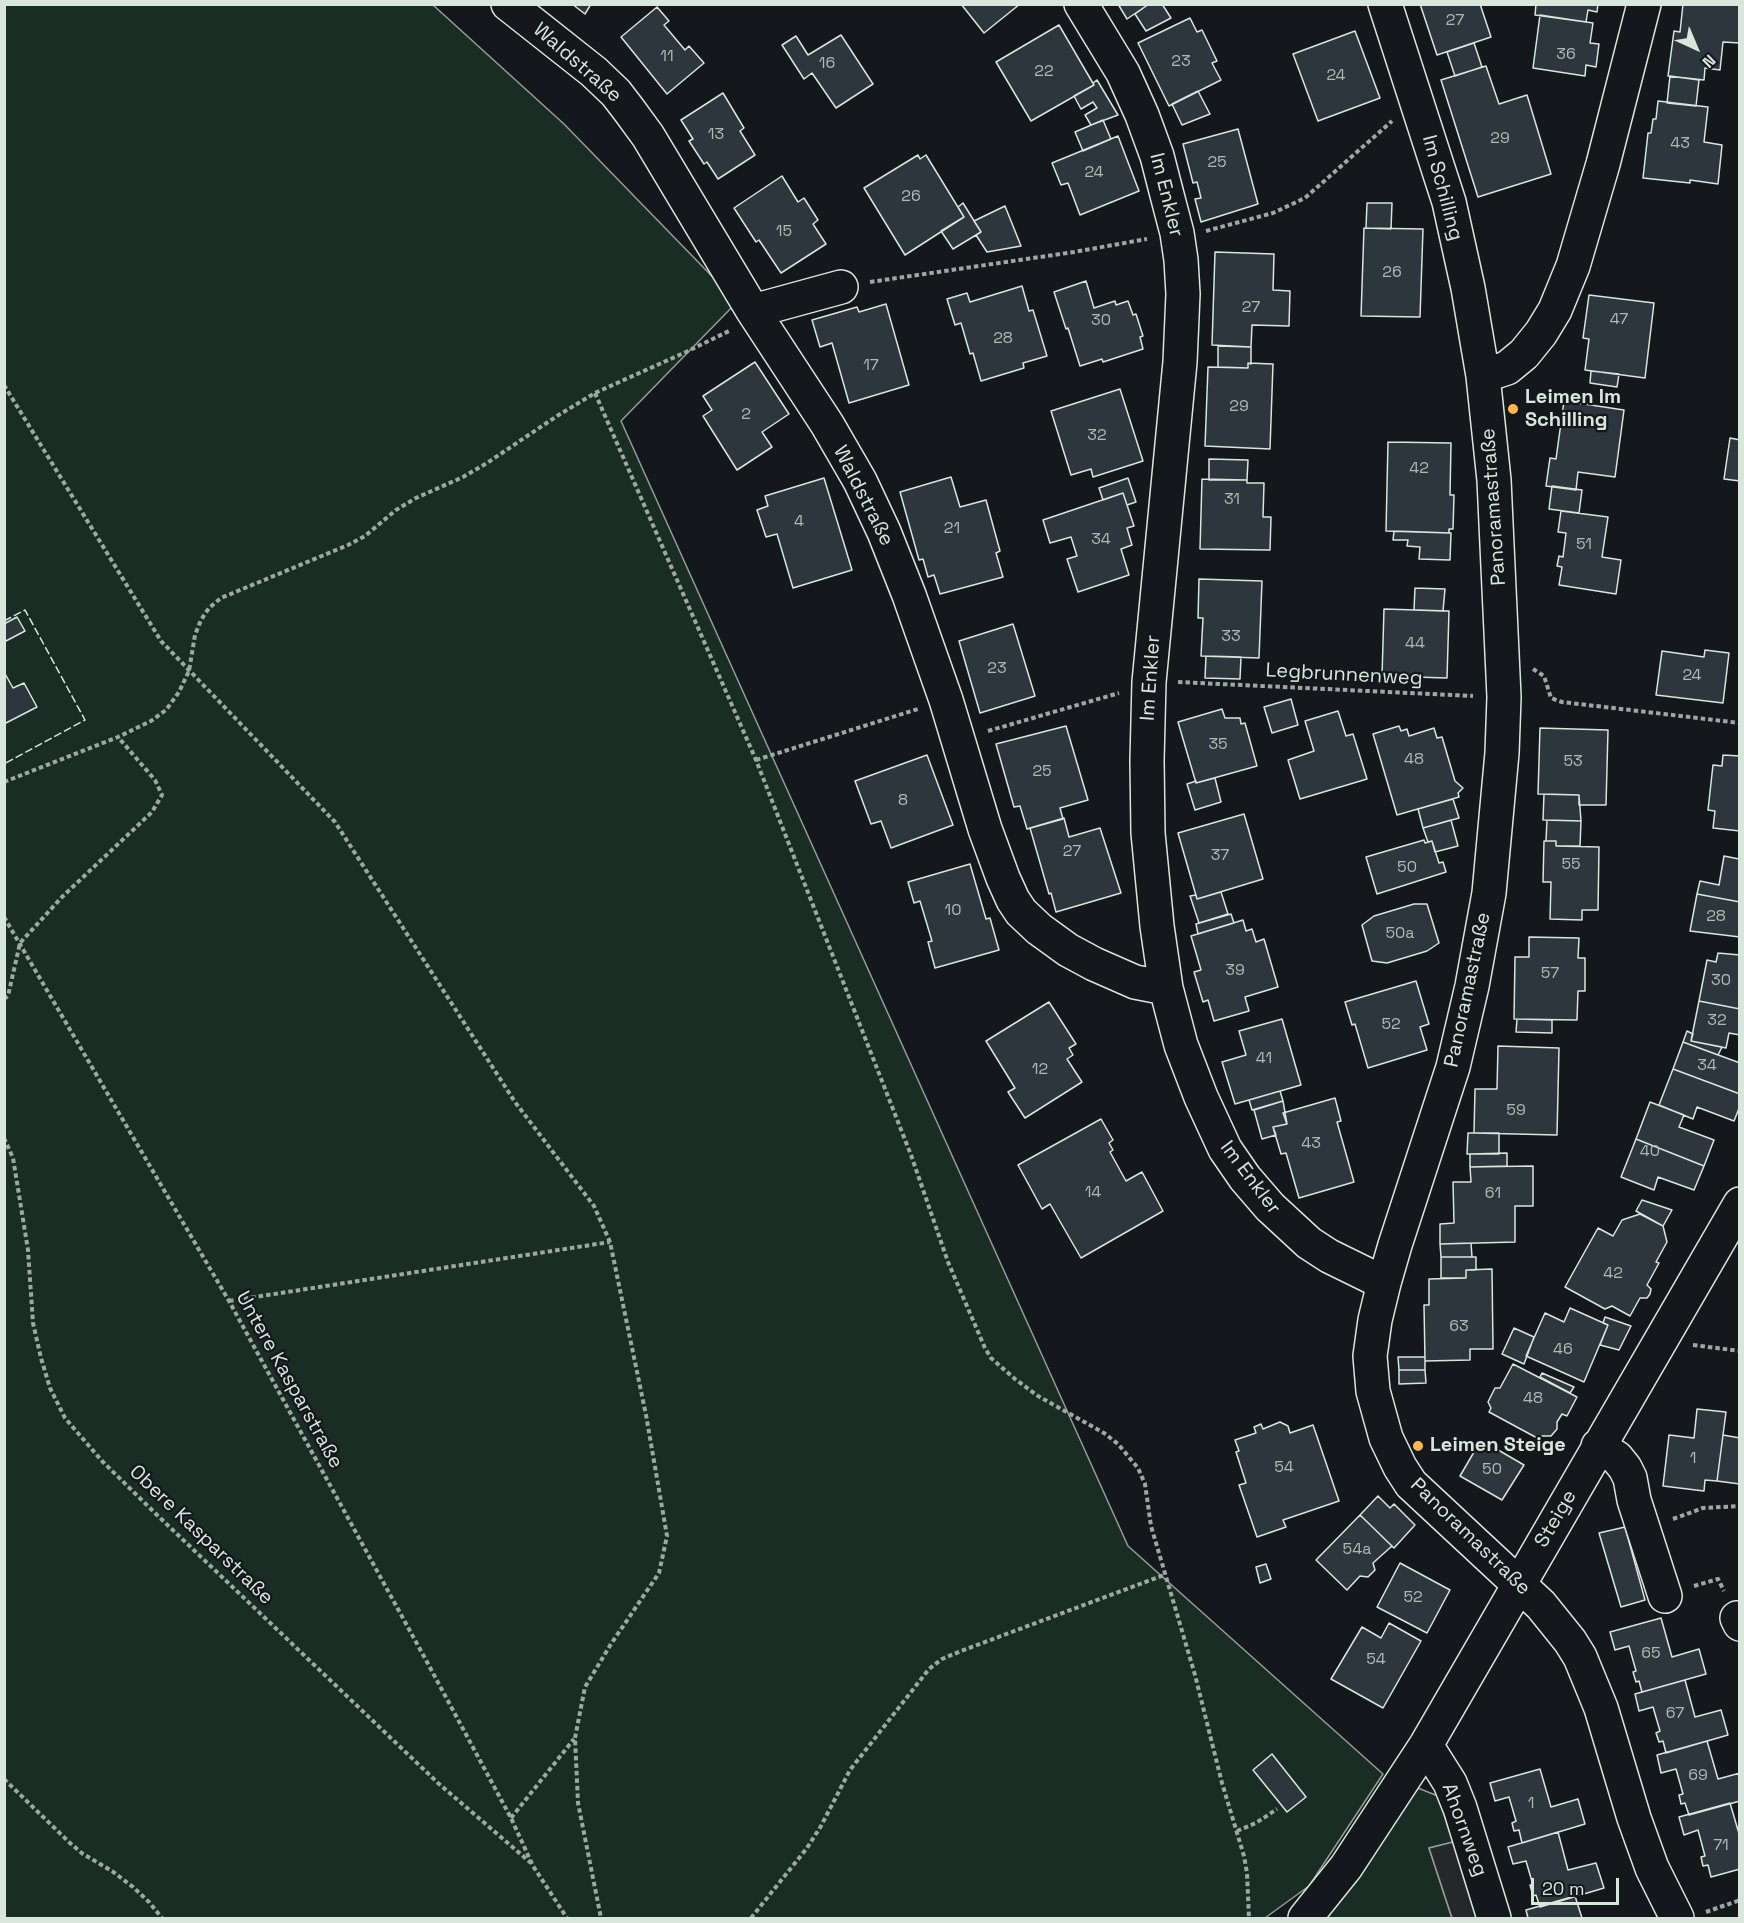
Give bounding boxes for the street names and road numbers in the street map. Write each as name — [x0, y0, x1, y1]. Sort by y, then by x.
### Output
street label: Waldstraße — [528, 18, 626, 108]
street label: Im Schilling — [1416, 133, 1468, 243]
street label: Im Enkler — [1144, 150, 1188, 240]
street label: Panoramastraße — [1477, 427, 1511, 587]
street label: Waldstraße — [828, 442, 898, 550]
street label: Im Enkler — [1136, 634, 1166, 722]
street label: Legbrunnenweg — [1265, 659, 1423, 691]
street label: Panoramastraße — [1440, 910, 1496, 1070]
street label: Im Enkler — [1215, 1137, 1285, 1219]
street label: Untere Kasparstraße — [230, 1287, 348, 1473]
street label: Obere Kasparstraße — [124, 1460, 278, 1610]
street label: Panoramastraße — [1405, 1474, 1535, 1600]
street label: Steige — [1530, 1486, 1582, 1552]
street label: Ahornweg — [1436, 1780, 1492, 1880]

